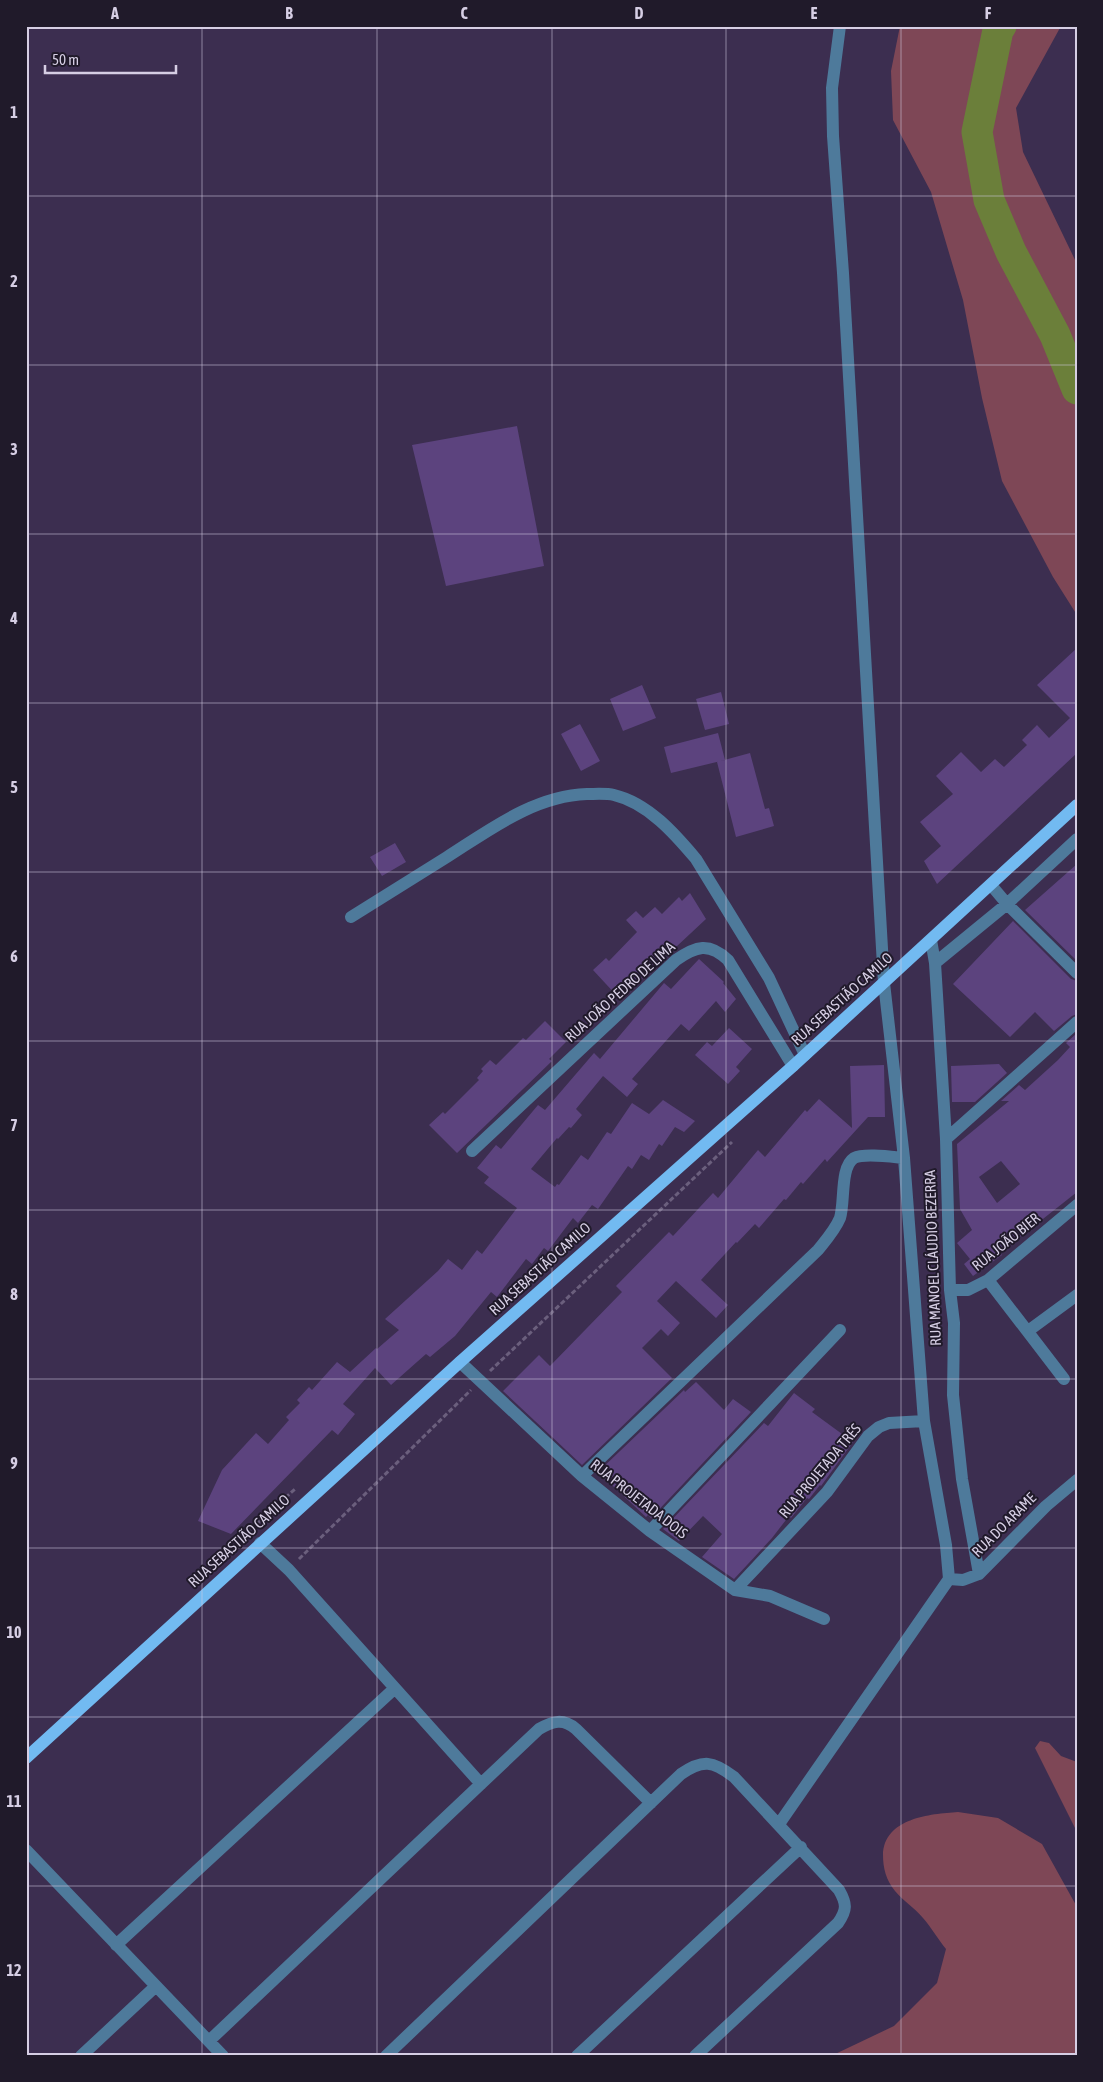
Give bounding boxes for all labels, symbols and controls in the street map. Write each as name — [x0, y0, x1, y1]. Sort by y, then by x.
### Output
text: A — [110, 4, 119, 22]
text: B — [285, 4, 293, 22]
text: C — [460, 4, 468, 22]
text: D — [635, 4, 644, 22]
text: E — [811, 4, 818, 22]
text: F — [985, 4, 992, 22]
scale bar — [45, 42, 176, 74]
text: 50 m — [52, 51, 79, 68]
text: 1 — [10, 103, 18, 121]
text: 2 — [10, 272, 18, 290]
text: 3 — [10, 440, 18, 458]
text: 4 — [9, 609, 18, 627]
text: 5 — [10, 778, 18, 796]
street label: RUA JOÃO PEDRO DE LIMA — [561, 937, 678, 1045]
text: 6 — [10, 947, 18, 965]
street label: RUA SEBASTIÃO CAMILO — [788, 949, 896, 1048]
text: 7 — [10, 1116, 18, 1134]
street label: RUA MANOEL CLÁUDIO BEZERRA — [921, 1169, 944, 1346]
street label: RUA JOÃO BIER — [968, 1209, 1043, 1274]
street label: RUA SEBASTIÃO CAMILO — [486, 1219, 594, 1318]
text: 8 — [10, 1285, 18, 1303]
street label: RUA PROJETADA TRÊS — [775, 1420, 864, 1521]
text: 9 — [10, 1454, 18, 1472]
street label: RUA PROJETADA DOIS — [587, 1455, 691, 1542]
street label: RUA DO ARAME — [968, 1489, 1040, 1560]
street label: RUA SEBASTIÃO CAMILO — [185, 1491, 293, 1590]
text: 10 — [6, 1623, 22, 1641]
text: 11 — [6, 1792, 22, 1810]
text: 12 — [6, 1961, 22, 1979]

